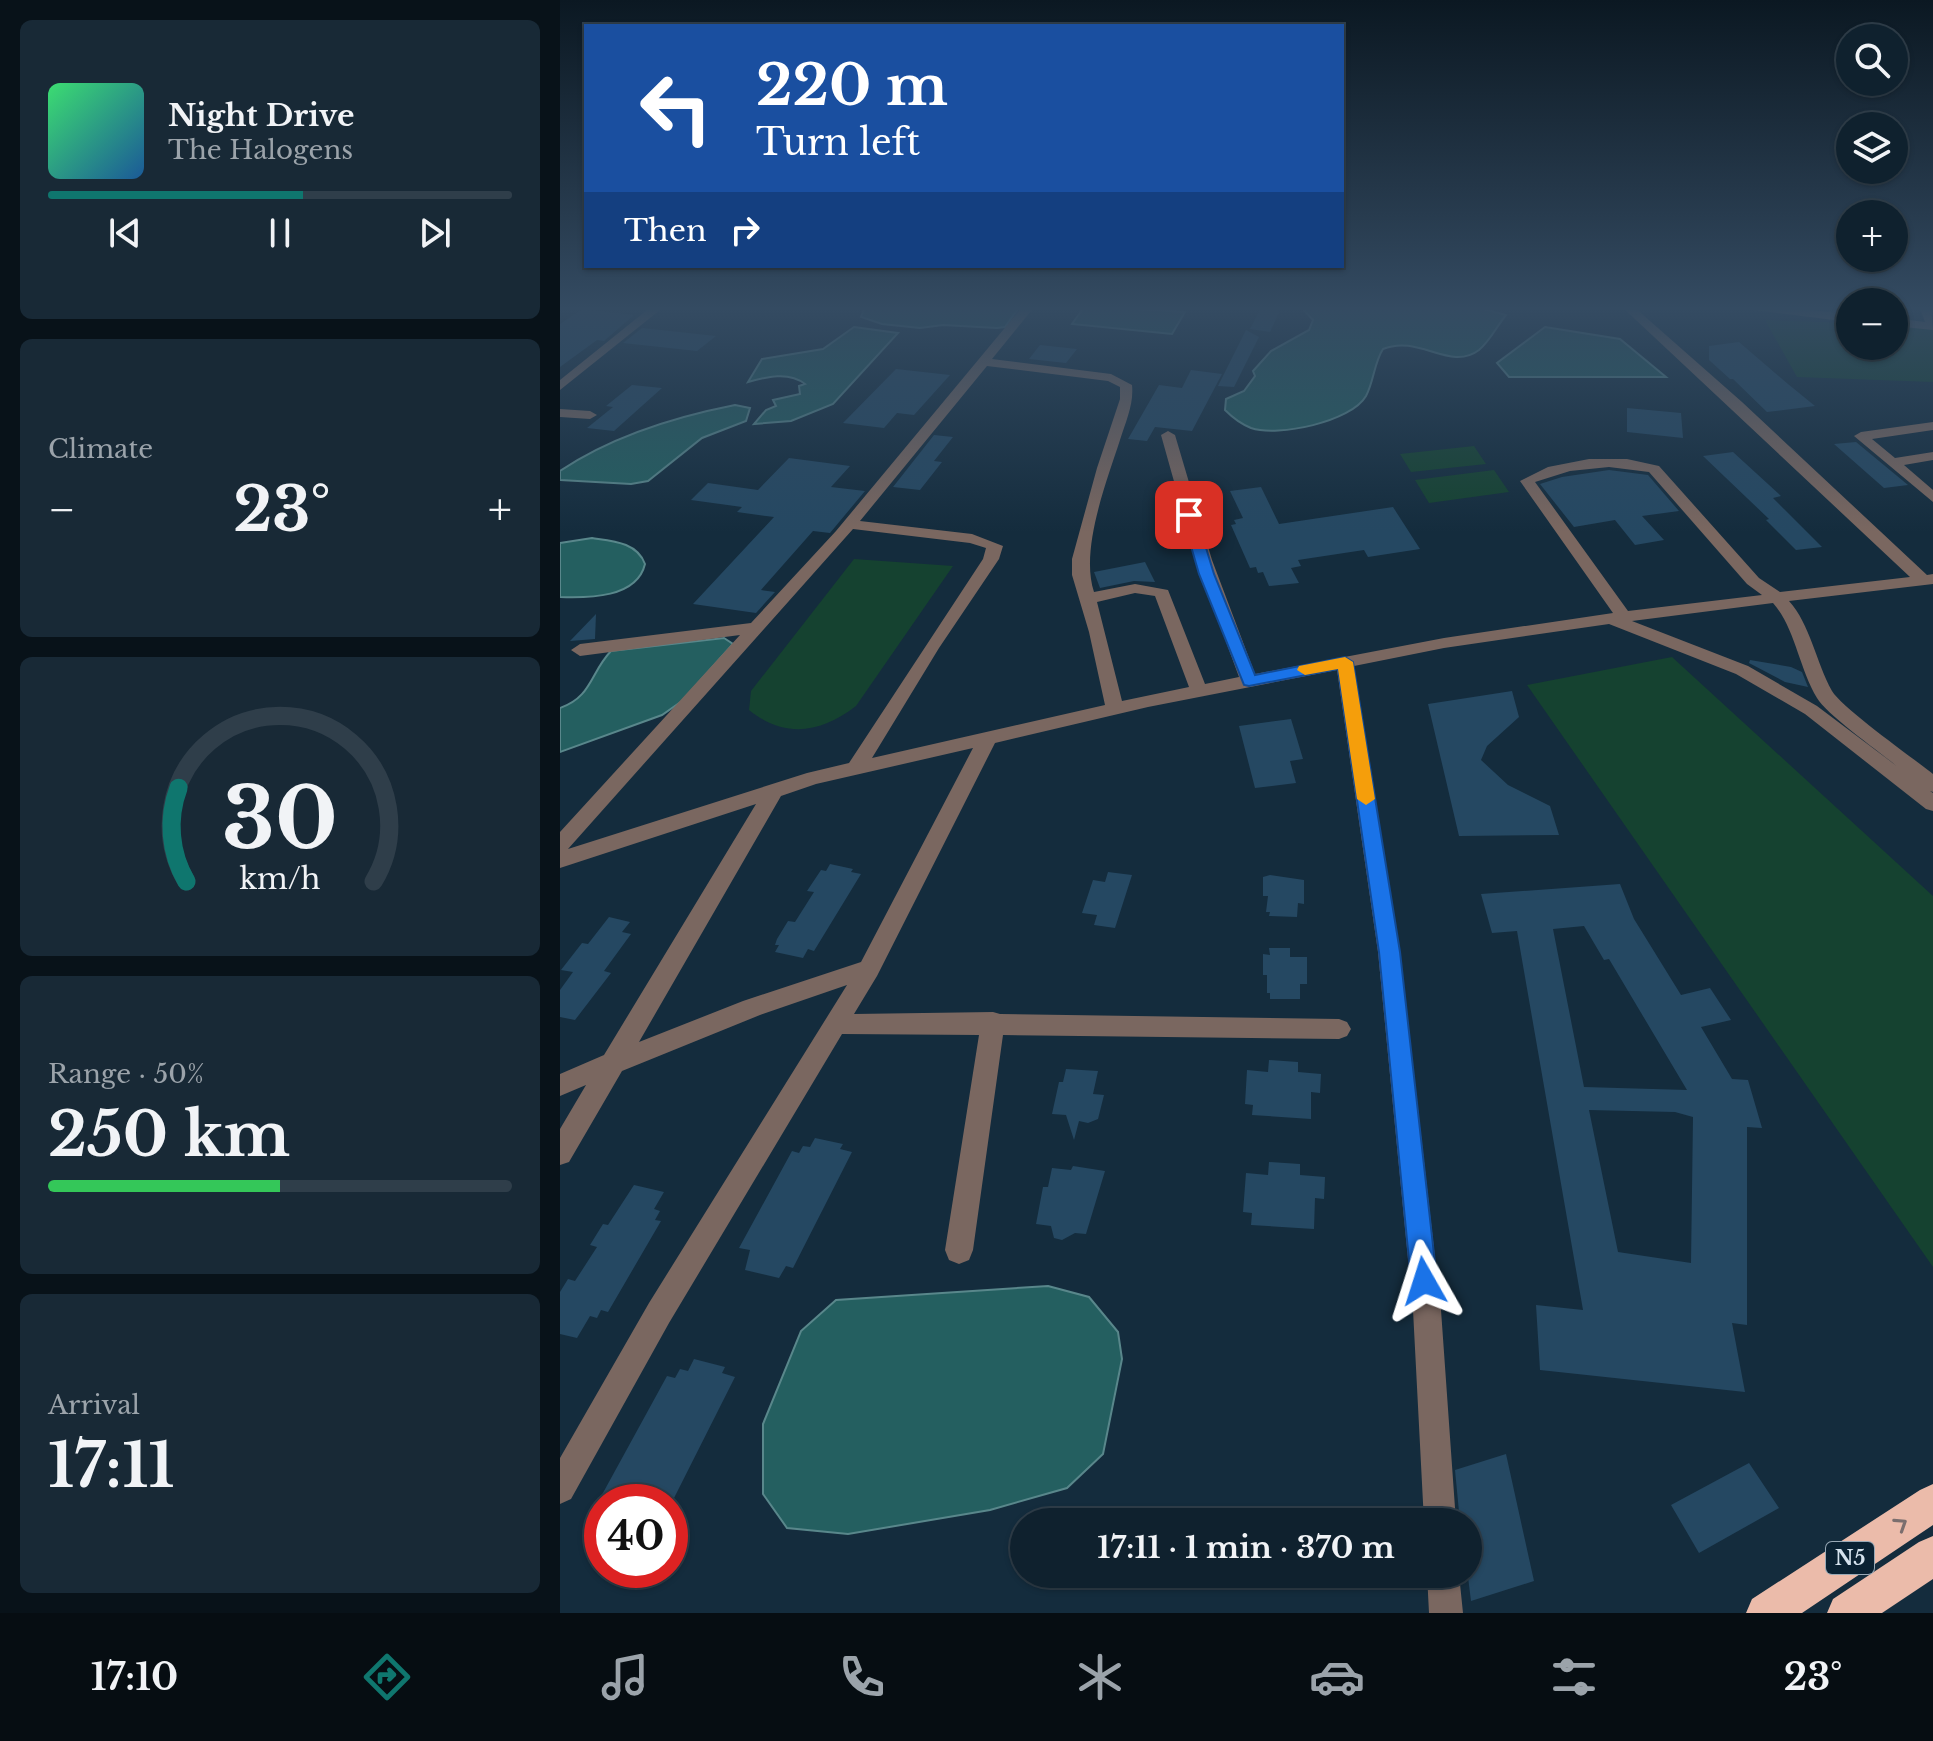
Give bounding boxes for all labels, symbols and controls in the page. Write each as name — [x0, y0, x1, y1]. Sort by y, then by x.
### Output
map controls — [1836, 24, 1908, 360]
button: search — [1836, 24, 1908, 96]
text: 220 m — [756, 51, 948, 120]
icon: left — [624, 56, 728, 160]
text: Night Drive — [168, 97, 354, 134]
button: layers — [1836, 112, 1908, 184]
text: Turn left — [756, 120, 920, 165]
text: The Halogens — [168, 134, 353, 166]
button: + — [1836, 200, 1908, 272]
icon: right — [723, 208, 767, 252]
icon: previous — [103, 211, 147, 255]
icon: pause — [258, 211, 302, 255]
icon: next — [413, 211, 457, 255]
text: Then — [624, 212, 707, 249]
button: − — [1836, 288, 1908, 360]
text: Climate — [48, 433, 153, 465]
text: 23° — [233, 473, 331, 547]
pin — [1155, 481, 1223, 549]
text: − — [48, 482, 76, 537]
text: + — [488, 482, 512, 537]
icon: arrive — [1167, 493, 1211, 537]
text: 30 — [222, 767, 338, 870]
text: km/h — [239, 862, 321, 898]
text: Range · 50% — [48, 1058, 204, 1090]
text: 250 km — [48, 1098, 290, 1172]
position arrow — [1382, 1239, 1466, 1323]
text: Arrival — [48, 1389, 140, 1421]
text: 17:11 — [48, 1429, 174, 1503]
speed limit sign: 40 — [584, 1484, 688, 1588]
one-way arrow — [1893, 1519, 1907, 1534]
text: 17:11 · 1 min · 370 m — [1097, 1529, 1395, 1566]
road number: N5 — [1826, 1542, 1874, 1574]
icon: directions — [359, 1649, 415, 1705]
icon: music — [597, 1649, 653, 1705]
icon: phone — [834, 1649, 890, 1705]
icon: climate — [1072, 1649, 1128, 1705]
icon: car — [1309, 1649, 1365, 1705]
icon: filters — [1546, 1649, 1602, 1705]
text: 17:10 — [91, 1655, 178, 1700]
text: 23° — [1784, 1655, 1842, 1700]

